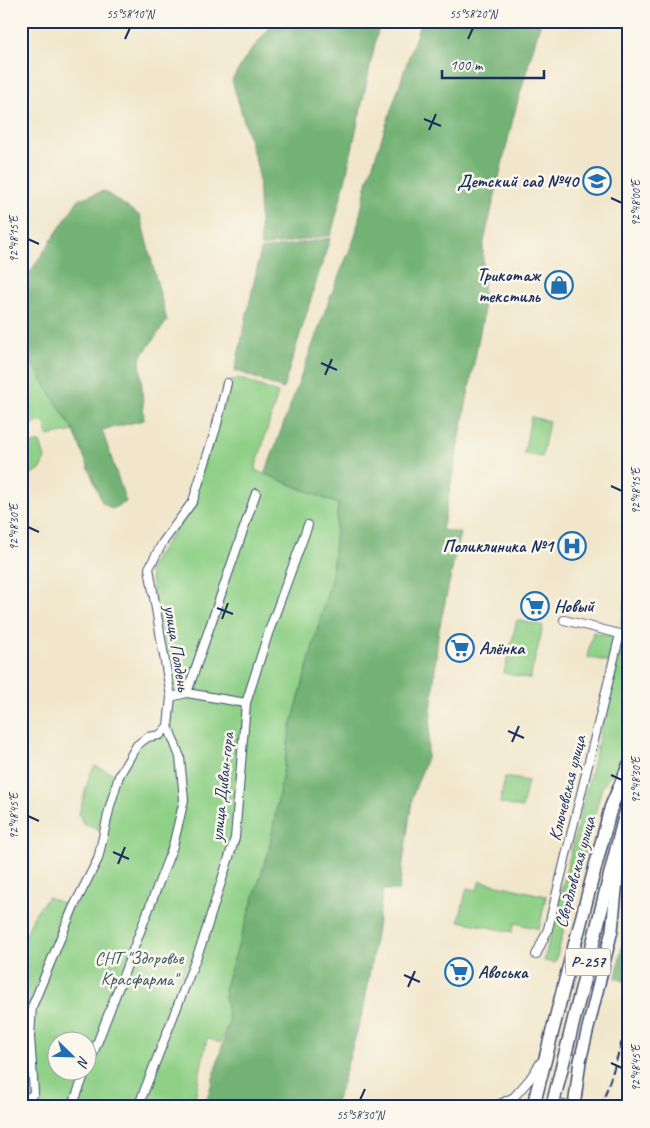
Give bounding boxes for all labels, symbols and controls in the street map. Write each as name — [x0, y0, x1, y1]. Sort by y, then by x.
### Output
text: 55°58'10"N — [106, 6, 155, 22]
text: 55°58'20"N — [449, 6, 498, 22]
scale bar — [442, 48, 545, 80]
text: 100 m — [450, 56, 484, 75]
school or university icon: Детский сад №40 — [582, 166, 612, 196]
place label: Детский сад №40 — [457, 170, 580, 192]
text: 92°48'00"E — [628, 178, 644, 226]
text: 92°48'15"E — [6, 214, 22, 262]
place label: Трикотаж текстиль — [477, 264, 542, 307]
shop icon: Трикотаж текстиль — [544, 270, 574, 300]
text: 92°48'15"E — [628, 466, 644, 514]
text: 92°48'30"E — [6, 502, 22, 550]
hospital icon: Поликлиника №1 — [557, 531, 587, 561]
place label: Поликлиника №1 — [443, 535, 555, 557]
supermarket icon: Новый — [520, 591, 550, 621]
place label: Новый — [554, 595, 595, 617]
street label: улица Полдень — [159, 603, 195, 694]
supermarket icon: Алёнка — [445, 633, 475, 663]
place label: Алёнка — [479, 637, 526, 659]
street label: улица Диван-гора — [205, 730, 239, 843]
street label: Ключевская улица — [543, 732, 591, 843]
text: 92°48'30"E — [628, 755, 644, 803]
text: 92°48'45"E — [6, 791, 22, 839]
street label: Свердловская улица — [550, 813, 601, 930]
park label: СНТ "Здоровье Красфарма" — [95, 947, 184, 990]
road number: Р-257 — [566, 949, 610, 976]
supermarket icon: Авоська — [444, 957, 474, 987]
place label: Авоська — [478, 961, 529, 983]
north arrow — [48, 1030, 98, 1080]
text: 92°48'45"E — [628, 1043, 644, 1091]
text: N — [73, 1054, 93, 1070]
text: 55°58'30"N — [336, 1107, 385, 1123]

